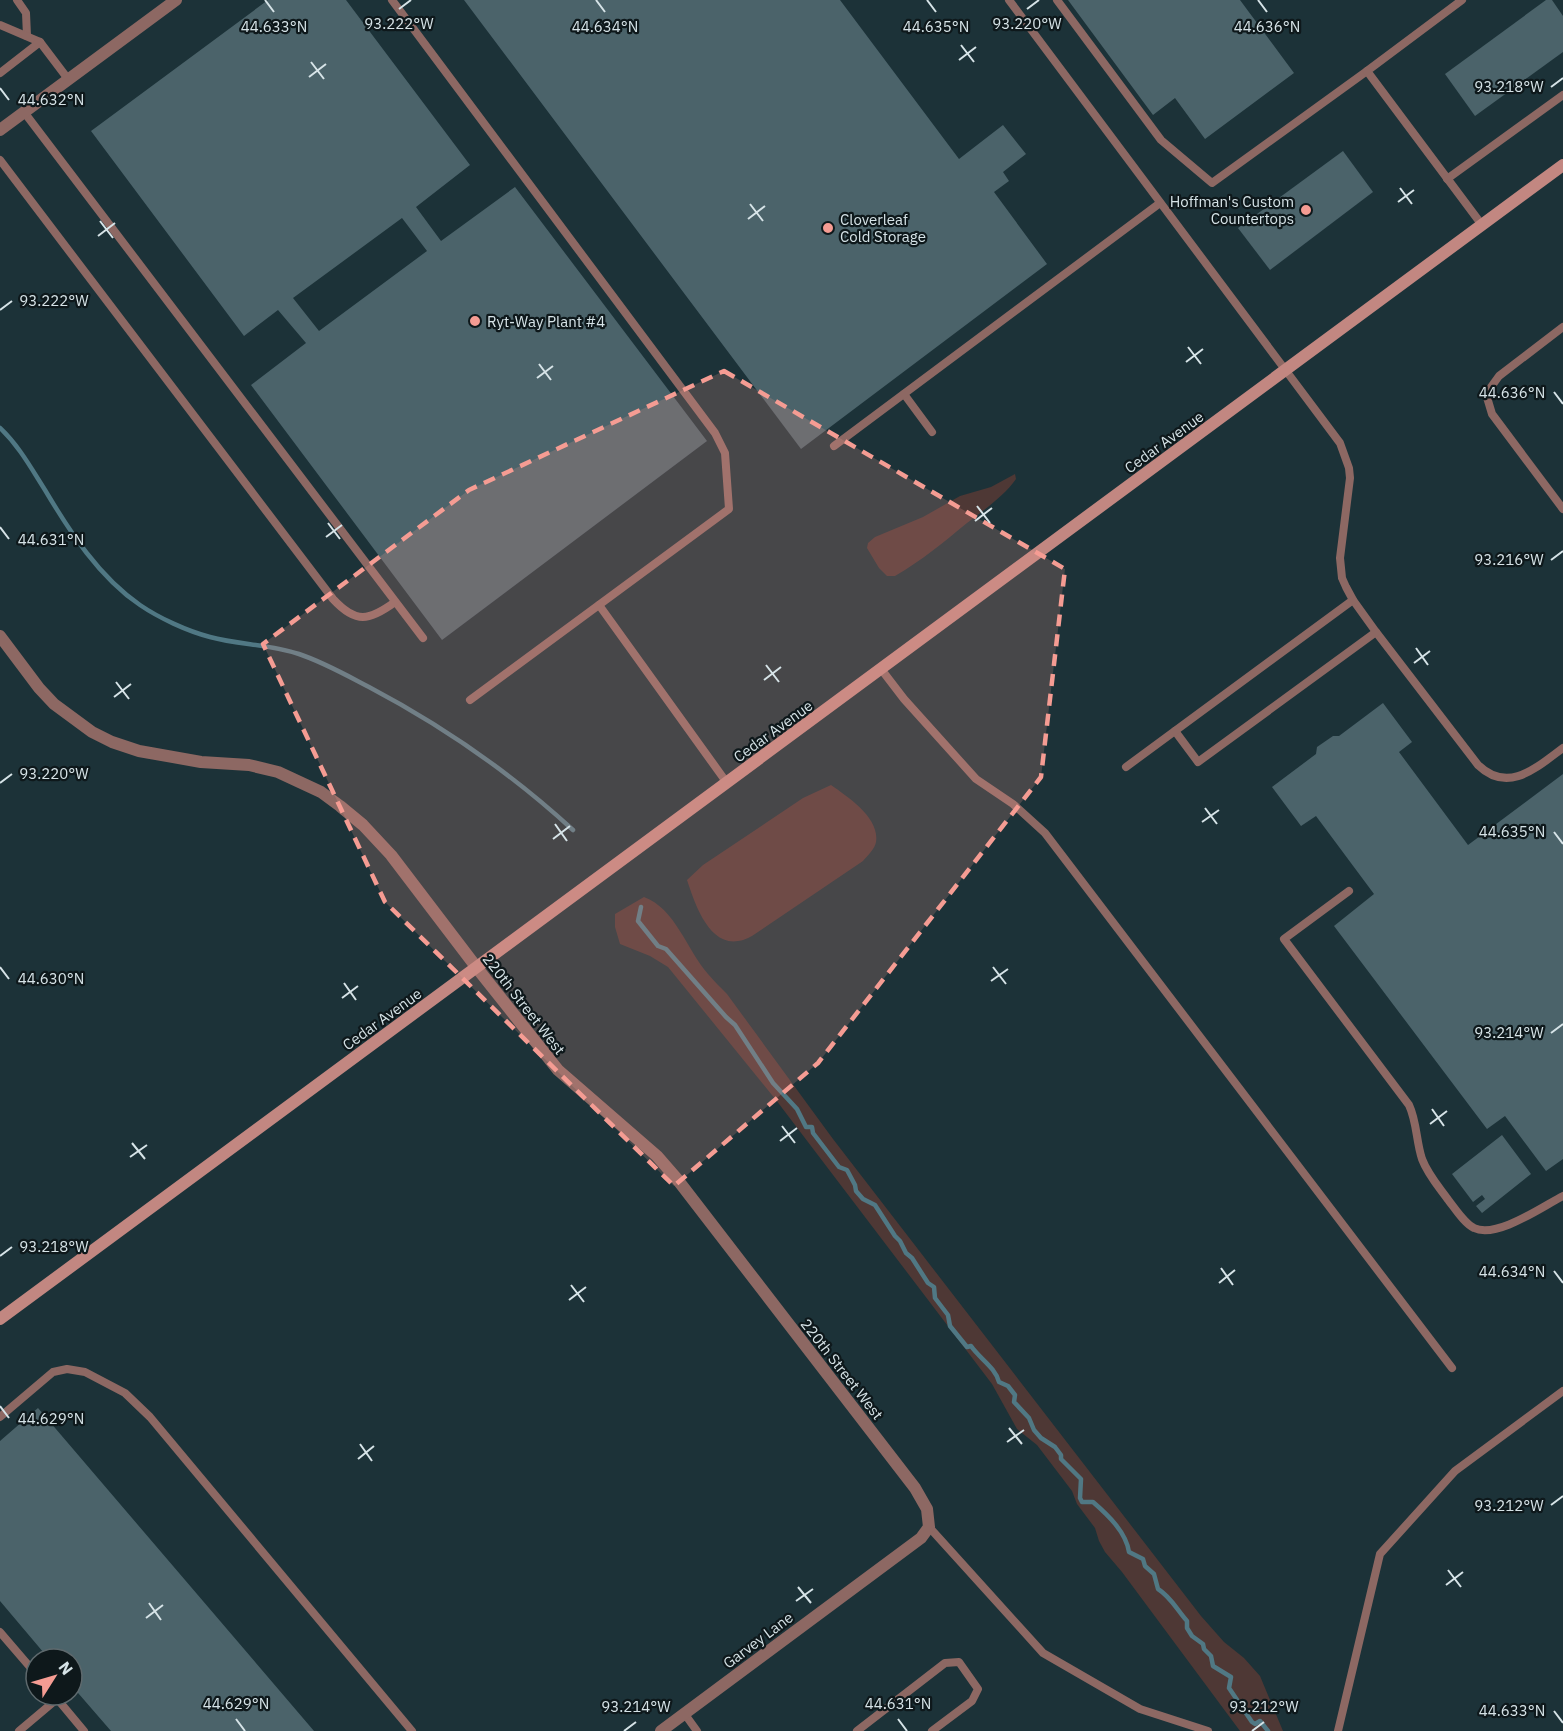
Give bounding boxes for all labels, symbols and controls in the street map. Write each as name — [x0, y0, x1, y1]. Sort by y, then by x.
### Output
text: 93.222°W — [364, 14, 434, 33]
text: 93.220°W — [992, 14, 1062, 33]
text: 44.633°N — [241, 17, 307, 36]
text: 44.634°N — [572, 17, 638, 36]
text: 44.635°N — [903, 17, 969, 36]
text: 44.636°N — [1234, 17, 1300, 36]
text: 93.218°W — [1474, 77, 1544, 96]
text: 44.632°N — [18, 90, 84, 109]
place label: Hoffman's Custom Countertops — [1170, 192, 1294, 228]
marker: Hoffman's Custom Countertops — [1299, 203, 1313, 217]
place label: Cloverleaf Cold Storage — [840, 210, 926, 246]
marker: Cloverleaf Cold Storage — [821, 221, 835, 235]
text: 93.222°W — [19, 291, 89, 310]
place label: Ryt-Way Plant #4 — [487, 312, 605, 331]
marker: Ryt-Way Plant #4 — [468, 314, 482, 328]
text: 44.636°N — [1479, 383, 1545, 402]
street label: Cedar Avenue — [1121, 407, 1207, 477]
text: 44.631°N — [18, 530, 84, 549]
text: 93.216°W — [1474, 550, 1544, 569]
street label: Cedar Avenue — [730, 696, 816, 766]
text: 93.220°W — [19, 764, 89, 783]
text: 44.635°N — [1479, 822, 1545, 841]
street label: 220th Street West — [479, 950, 569, 1058]
text: 44.630°N — [18, 969, 84, 988]
street label: Cedar Avenue — [339, 984, 425, 1054]
text: 93.214°W — [1474, 1023, 1544, 1042]
text: 93.218°W — [19, 1237, 89, 1256]
text: 44.634°N — [1479, 1262, 1545, 1281]
street label: 220th Street West — [797, 1315, 887, 1423]
text: 44.629°N — [18, 1409, 84, 1428]
text: 93.212°W — [1474, 1496, 1544, 1515]
street label: Garvey Lane — [719, 1607, 797, 1673]
north arrow — [24, 1647, 84, 1707]
text: N — [55, 1657, 77, 1679]
text: 44.629°N — [203, 1694, 269, 1713]
text: 44.631°N — [865, 1694, 931, 1713]
text: 93.214°W — [601, 1697, 671, 1716]
text: 93.212°W — [1229, 1697, 1299, 1716]
text: 44.633°N — [1479, 1701, 1545, 1720]

